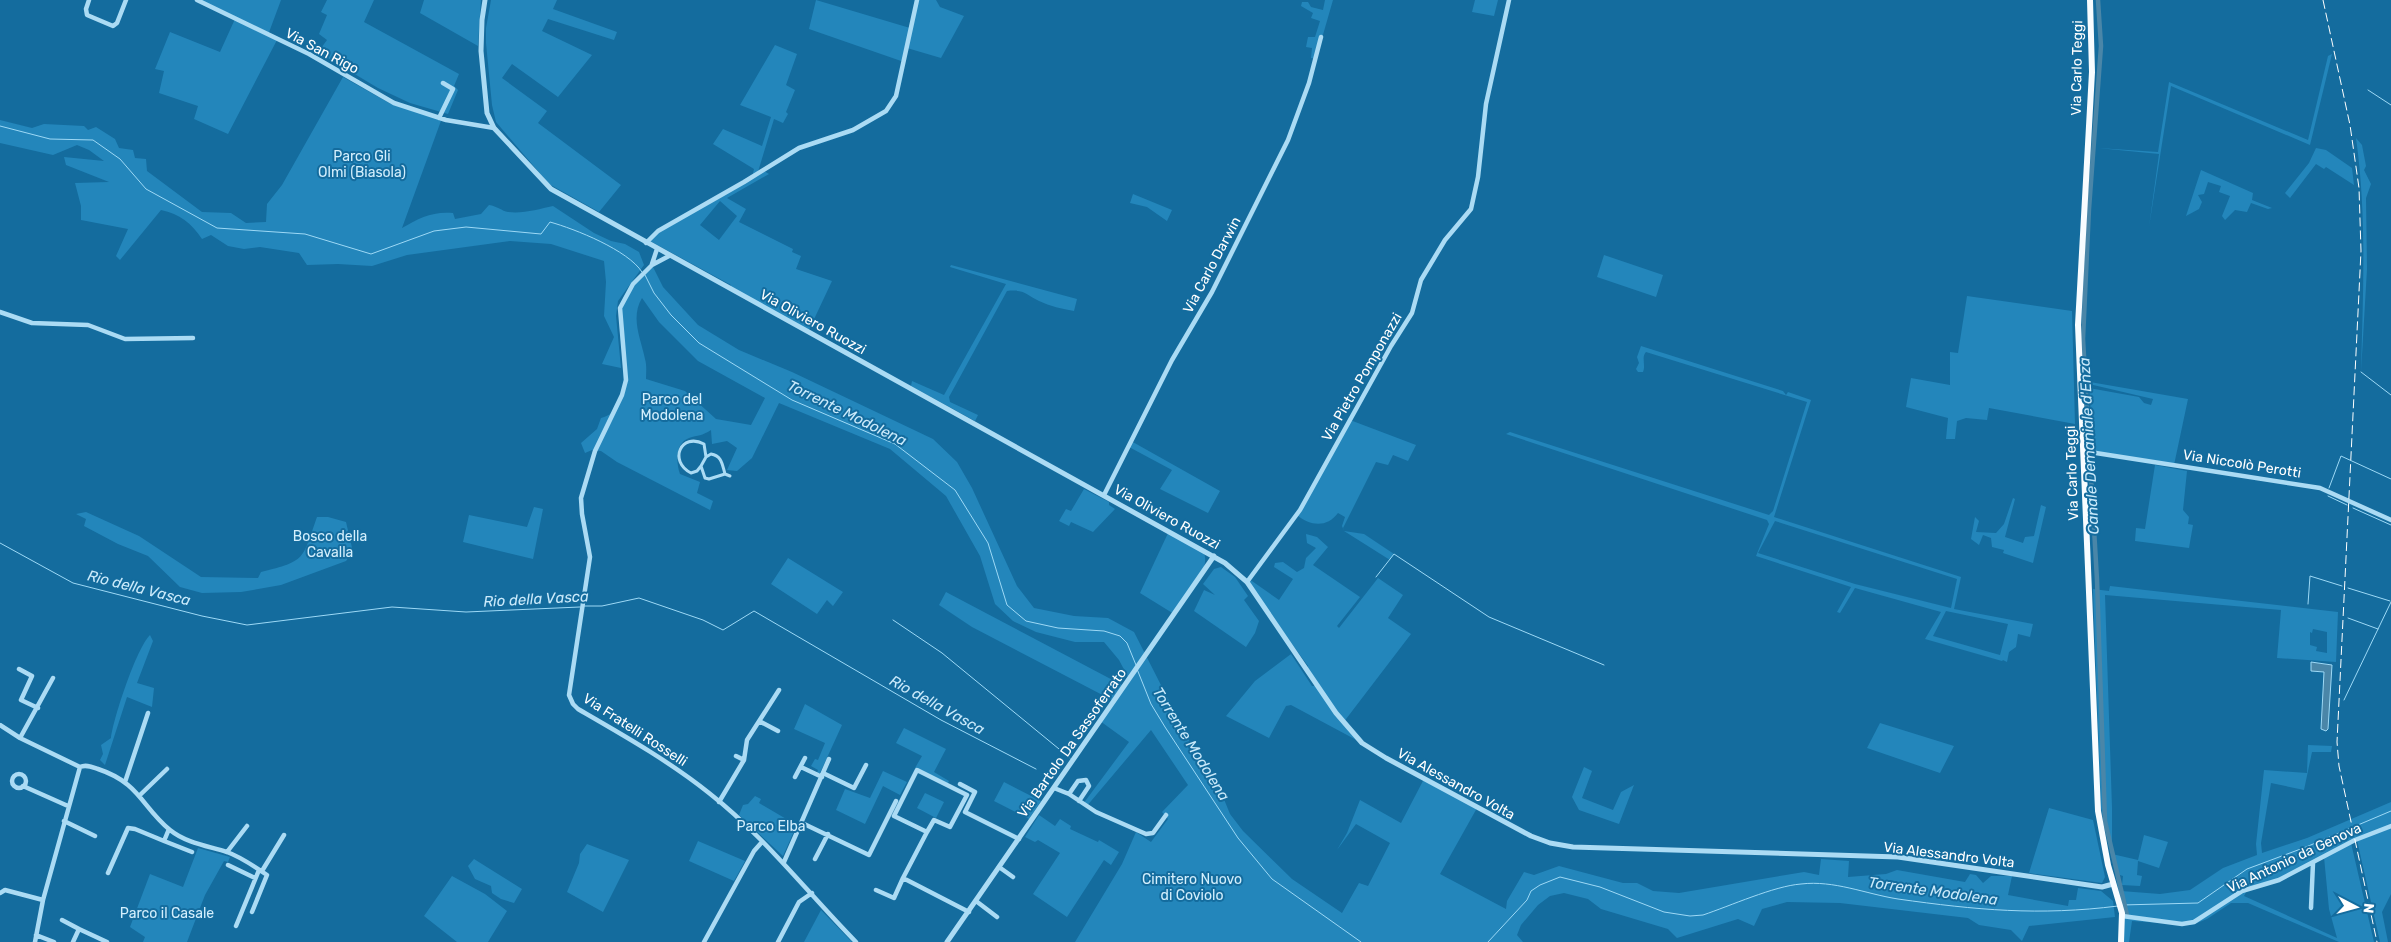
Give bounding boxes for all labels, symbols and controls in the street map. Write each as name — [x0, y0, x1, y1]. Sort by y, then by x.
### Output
street label: Via Carlo Teggi — [2068, 20, 2086, 116]
street label: Via San Rigo — [282, 24, 362, 78]
park label: Parco Gli Olmi (Biasola) — [318, 148, 406, 181]
street label: Via Carlo Darwin — [1179, 214, 1245, 316]
street label: Via Oliviero Ruozzi — [757, 286, 869, 358]
street label: Via Pietro Pomponazzi — [1318, 310, 1406, 444]
water label: Canale Demaniale d'Enza — [2075, 357, 2103, 535]
water label: Torrente Modolena — [784, 376, 910, 450]
park label: Parco del Modolena — [641, 391, 703, 424]
street label: Via Carlo Teggi — [2062, 425, 2082, 521]
street label: Via Niccolò Perotti — [2182, 446, 2302, 482]
street label: Via Oliviero Ruozzi — [1111, 481, 1223, 553]
park label: Bosco della Cavalla — [293, 528, 367, 561]
water label: Rio della Vasca — [85, 566, 193, 610]
water label: Rio della Vasca — [483, 587, 589, 611]
street label: Via Bartolo Da Sassoferrato — [1014, 665, 1130, 821]
water label: Rio della Vasca — [886, 671, 988, 739]
water label: Torrente Modolena — [1149, 684, 1233, 804]
street label: Via Fratelli Rosselli — [580, 690, 690, 770]
street label: Via Alessandro Volta — [1394, 745, 1518, 823]
park label: Parco Elba — [737, 818, 805, 835]
street label: Via Antonio da Genova — [2224, 819, 2364, 897]
street label: Via Alessandro Volta — [1882, 839, 2016, 871]
park label: Cimitero Nuovo di Coviolo — [1142, 871, 1242, 904]
water label: Torrente Modolena — [1867, 873, 1999, 909]
north arrow — [2331, 882, 2381, 932]
text: N — [2359, 902, 2377, 914]
park label: Parco il Casale — [120, 905, 214, 922]

